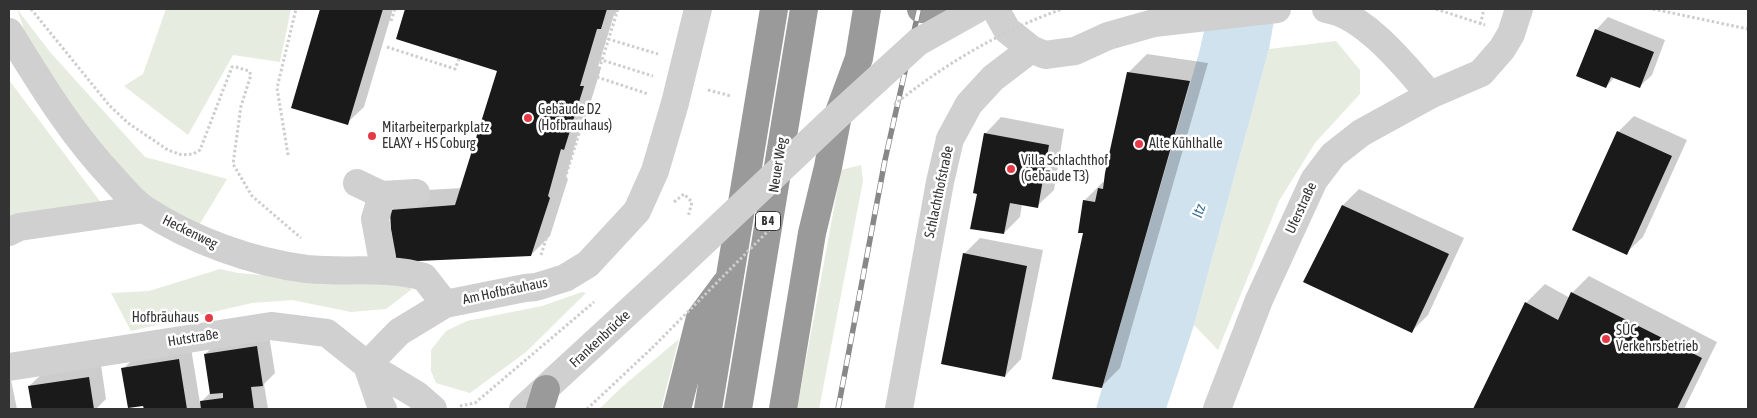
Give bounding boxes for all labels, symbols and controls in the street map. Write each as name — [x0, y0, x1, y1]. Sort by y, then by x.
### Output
place label: Gebäude D2 (Hofbrauhaus) — [538, 102, 612, 134]
marker: Gebäude D2 (Hofbrauhaus) — [522, 112, 534, 124]
place label: Mitarbeiterparkplatz ELAXY + HS Coburg — [382, 120, 489, 152]
marker: Mitarbeiterparkplatz ELAXY + HS Coburg — [366, 130, 378, 142]
street label: Neuer Weg — [765, 136, 791, 194]
place label: Alte Kühlhalle — [1149, 136, 1223, 152]
marker: Alte Kühlhalle — [1133, 138, 1145, 150]
street label: Schlachthofstraße — [921, 144, 957, 240]
place label: Villa Schlachthof (Gebäude T3) — [1021, 153, 1108, 186]
marker: Villa Schlachthof (Gebäude T3) — [1005, 163, 1017, 175]
street label: Uferstraße — [1282, 180, 1320, 236]
water label: Itz — [1188, 202, 1210, 220]
street label: Heckenweg — [160, 211, 220, 253]
road number: B 4 — [756, 212, 780, 230]
street label: Am Hofbräuhaus — [461, 274, 549, 308]
street label: Frankenbrücke — [566, 307, 634, 371]
place label: Hofbräuhaus — [132, 310, 199, 326]
marker: Hofbräuhaus — [203, 312, 215, 324]
place label: SÜC Verkehrsbetrieb — [1616, 323, 1698, 356]
street label: Hutstraße — [166, 326, 220, 350]
marker: SÜC Verkehrsbetrieb — [1600, 333, 1612, 345]

